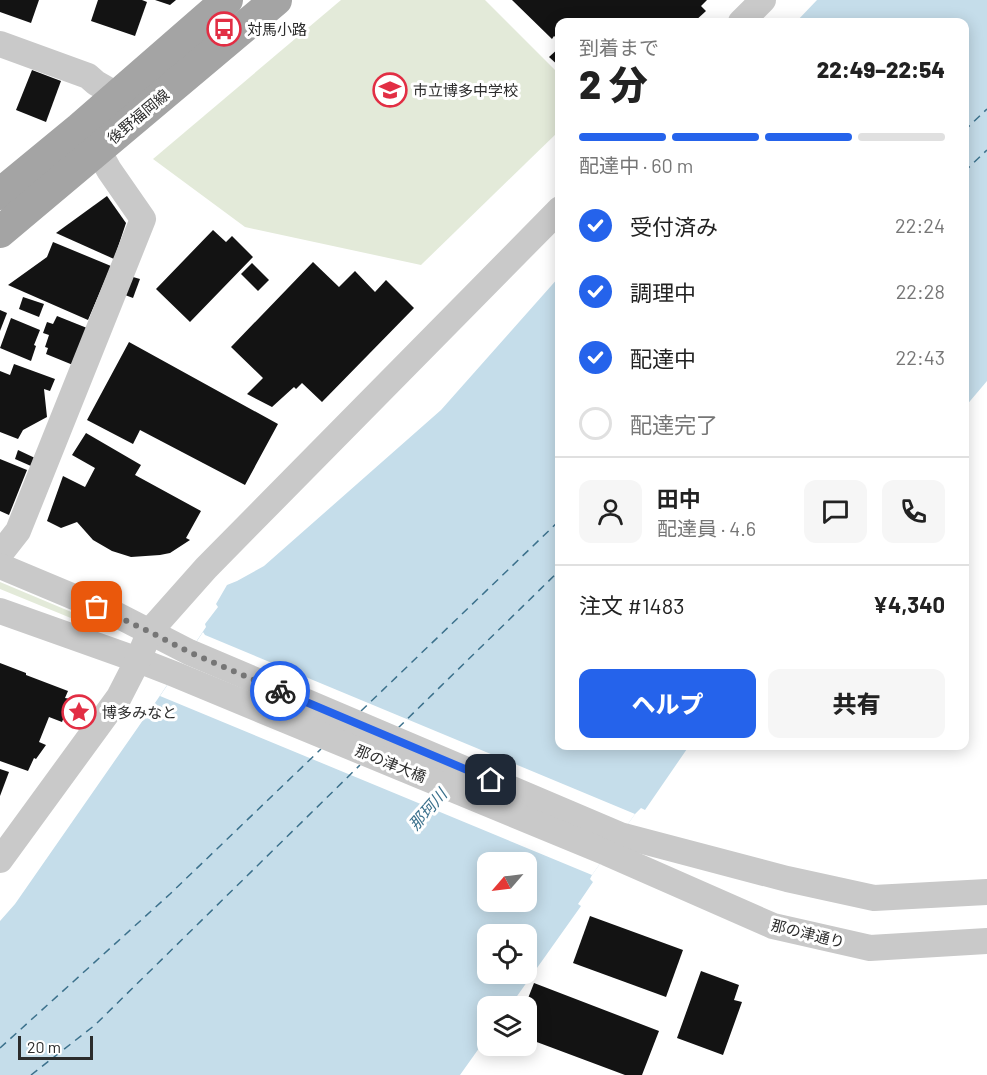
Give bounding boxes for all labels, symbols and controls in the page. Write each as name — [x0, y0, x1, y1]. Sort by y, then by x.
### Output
bus stop icon: 対馬小路 — [206, 11, 242, 47]
place label: 対馬小路 — [247, 20, 307, 38]
text: 到着まで — [579, 35, 659, 59]
text: 22:49–22:54 — [817, 56, 945, 82]
text: 2 分 — [579, 60, 648, 107]
school or university icon: 市立博多中学校 — [372, 72, 408, 108]
place label: 市立博多中学校 — [413, 81, 518, 99]
street label: 後野福岡線 — [103, 85, 173, 147]
text: 配達中 · 60 m — [579, 153, 693, 177]
icon: check — [579, 209, 612, 242]
text: 受付済み — [630, 213, 718, 239]
text: 22:24 — [895, 213, 945, 237]
icon: check — [579, 275, 612, 308]
text: 調理中 — [630, 279, 696, 305]
text: 22:28 — [896, 279, 945, 303]
icon: check — [579, 341, 612, 374]
text: 配達中 — [630, 345, 696, 371]
text: 22:43 — [895, 345, 945, 369]
text: 配達完了 — [630, 411, 718, 437]
button: person — [579, 480, 642, 543]
button: chat — [804, 480, 867, 543]
button: phone — [882, 480, 945, 543]
text: 田中 — [657, 485, 701, 511]
text: 配達員 · 4.6 — [657, 516, 756, 540]
pin — [71, 581, 122, 632]
icon: bag — [80, 590, 113, 623]
text: ¥4,340 — [873, 591, 945, 617]
text: 注文 #1483 — [579, 592, 685, 618]
courier — [250, 661, 310, 721]
button: ヘルプ — [579, 669, 756, 738]
button: 共有 — [768, 669, 945, 738]
icon: bike — [264, 675, 297, 708]
place icon: 博多みなと — [61, 694, 97, 730]
place label: 博多みなと — [102, 703, 177, 721]
street label: 那の津大橋 — [353, 741, 429, 785]
pin — [465, 754, 516, 805]
icon: home — [474, 763, 507, 796]
water label: 那珂川 — [404, 783, 451, 833]
north arrow — [477, 852, 537, 912]
map controls — [477, 852, 537, 1056]
street label: 那の津通り — [769, 915, 847, 951]
button: locate — [477, 924, 537, 984]
button: layers — [477, 996, 537, 1056]
scale bar — [18, 1033, 93, 1060]
text: 20 m — [27, 1037, 61, 1056]

